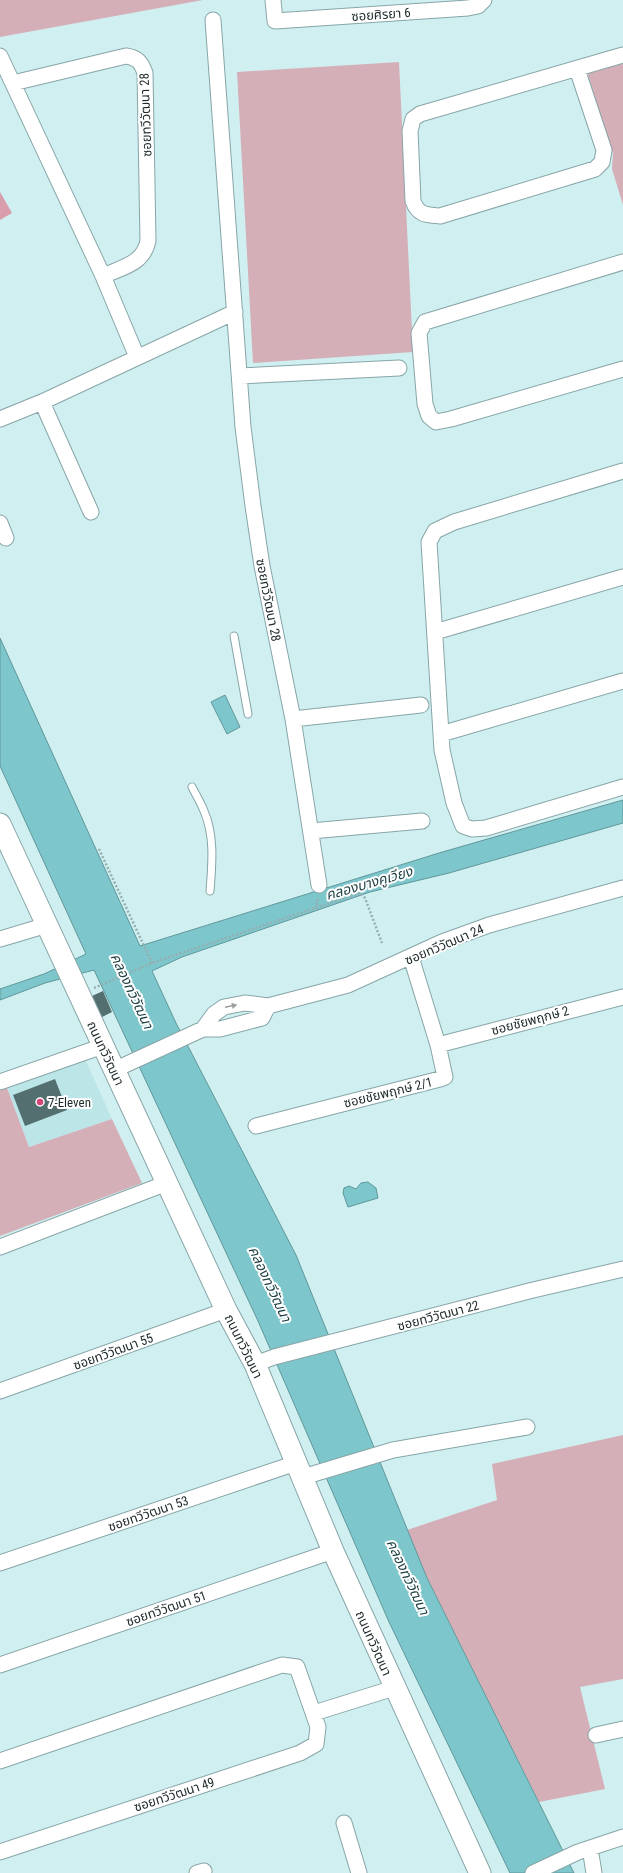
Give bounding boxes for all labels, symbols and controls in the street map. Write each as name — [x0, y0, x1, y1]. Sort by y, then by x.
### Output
street label: ซอยศิรยา 6 — [351, 5, 411, 24]
street label: ซอยทวีวัฒนา 28 — [137, 73, 154, 157]
street label: ซอยทวีวัฒนา 28 — [253, 557, 284, 643]
water label: คลองบางคูเวียง — [324, 863, 416, 904]
street label: ซอยทวีวัฒนา 24 — [403, 921, 486, 968]
water label: คลองทวีวัฒนา — [108, 951, 157, 1032]
one-way arrow — [225, 1002, 237, 1008]
street label: ซอยชัยพฤกษ์ 2 — [490, 1003, 571, 1038]
street label: ถนนทวีวัฒนา — [84, 1019, 127, 1088]
street label: ซอยชัยพฤกษ์ 2/1 — [342, 1074, 434, 1111]
place label: 7-Eleven — [48, 1095, 91, 1110]
marker: 7-Eleven — [35, 1097, 45, 1107]
water label: คลองทวีวัฒนา — [246, 1244, 295, 1325]
street label: ซอยทวีวัฒนา 22 — [396, 1297, 481, 1334]
street label: ถนนทวีวัฒนา — [222, 1312, 266, 1381]
street label: ซอยทวีวัฒนา 55 — [71, 1330, 155, 1373]
street label: ซอยทวีวัฒนา 53 — [106, 1493, 190, 1534]
water label: คลองทวีวัฒนา — [384, 1537, 433, 1618]
street label: ซอยทวีวัฒนา 51 — [124, 1588, 208, 1629]
street label: ถนนทวีวัฒนา — [353, 1608, 395, 1678]
street label: ซอยทวีวัฒนา 49 — [132, 1774, 216, 1815]

